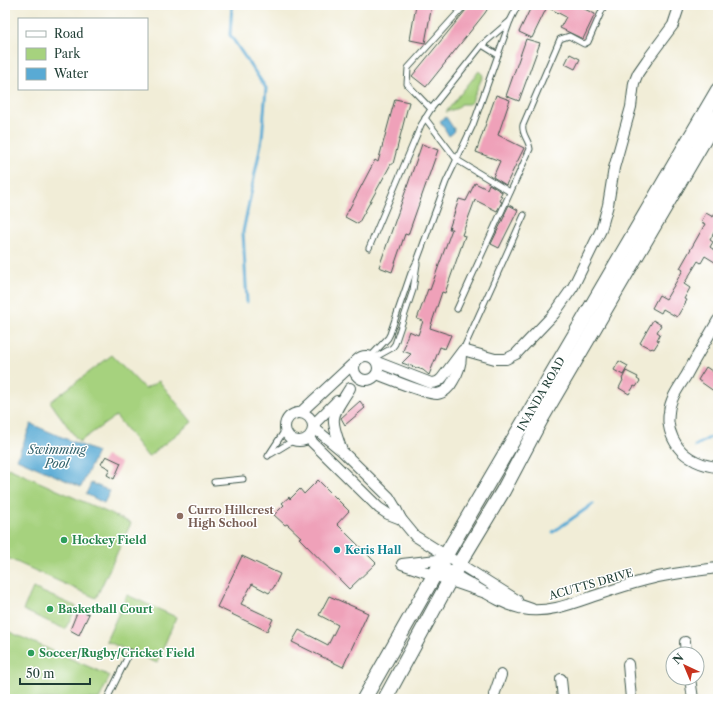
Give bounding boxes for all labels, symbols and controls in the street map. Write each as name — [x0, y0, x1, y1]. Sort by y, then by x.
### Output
legend — [18, 18, 148, 90]
text: Road — [54, 26, 84, 41]
text: Park — [54, 46, 81, 61]
text: Water — [53, 66, 88, 81]
street label: INANDA ROAD — [514, 354, 568, 434]
water label: Swimming Pool — [27, 442, 88, 471]
place label: Curro Hillcrest High School — [188, 503, 274, 530]
marker: Curro Hillcrest High School — [175, 511, 185, 521]
place label: Hockey Field — [72, 533, 147, 547]
marker: Hockey Field — [59, 535, 69, 545]
place label: Keris Hall — [345, 543, 402, 557]
marker: Keris Hall — [332, 545, 342, 555]
street label: ACUTTS DRIVE — [546, 565, 635, 603]
place label: Basketball Court — [58, 602, 153, 616]
marker: Basketball Court — [45, 604, 55, 614]
place label: Soccer/Rugby/Cricket Field — [39, 646, 196, 660]
north arrow — [665, 646, 705, 686]
marker: Soccer/Rugby/Cricket Field — [26, 648, 36, 658]
text: N — [670, 650, 687, 667]
scale bar — [20, 660, 90, 686]
text: 50 m — [26, 666, 55, 681]

